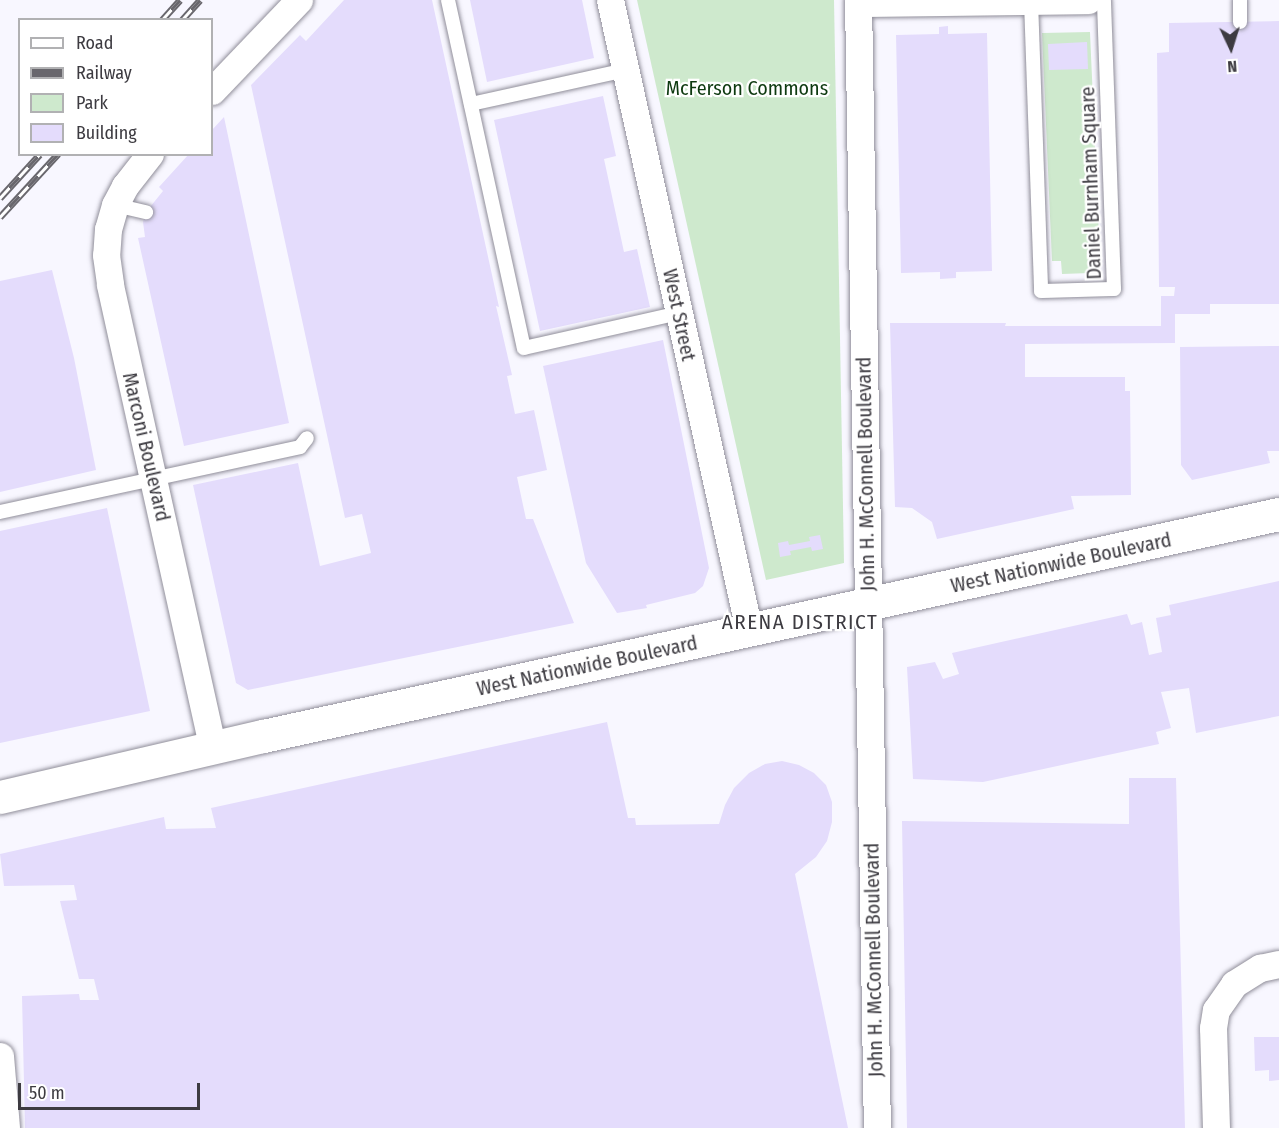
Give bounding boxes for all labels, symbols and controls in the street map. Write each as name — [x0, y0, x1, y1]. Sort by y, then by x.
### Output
legend — [18, 18, 213, 156]
north arrow — [1201, 18, 1261, 78]
text: Road — [76, 32, 113, 54]
text: N — [1227, 57, 1238, 76]
text: Railway — [76, 62, 132, 84]
park label: McFerson Commons — [666, 76, 828, 100]
street label: Daniel Burnham Square — [1076, 86, 1106, 280]
text: Park — [76, 92, 108, 114]
text: Building — [76, 122, 137, 144]
street label: West Street — [658, 267, 700, 363]
street label: John H. McConnell Boulevard — [852, 357, 880, 591]
street label: Marconi Boulevard — [117, 370, 175, 524]
street label: West Nationwide Boulevard — [949, 528, 1173, 598]
district label: ARENA DISTRICT — [722, 609, 878, 635]
street label: West Nationwide Boulevard — [475, 631, 699, 701]
street label: John H. McConnell Boulevard — [860, 843, 888, 1077]
scale bar — [21, 1071, 202, 1109]
text: 50 m — [29, 1082, 65, 1104]

